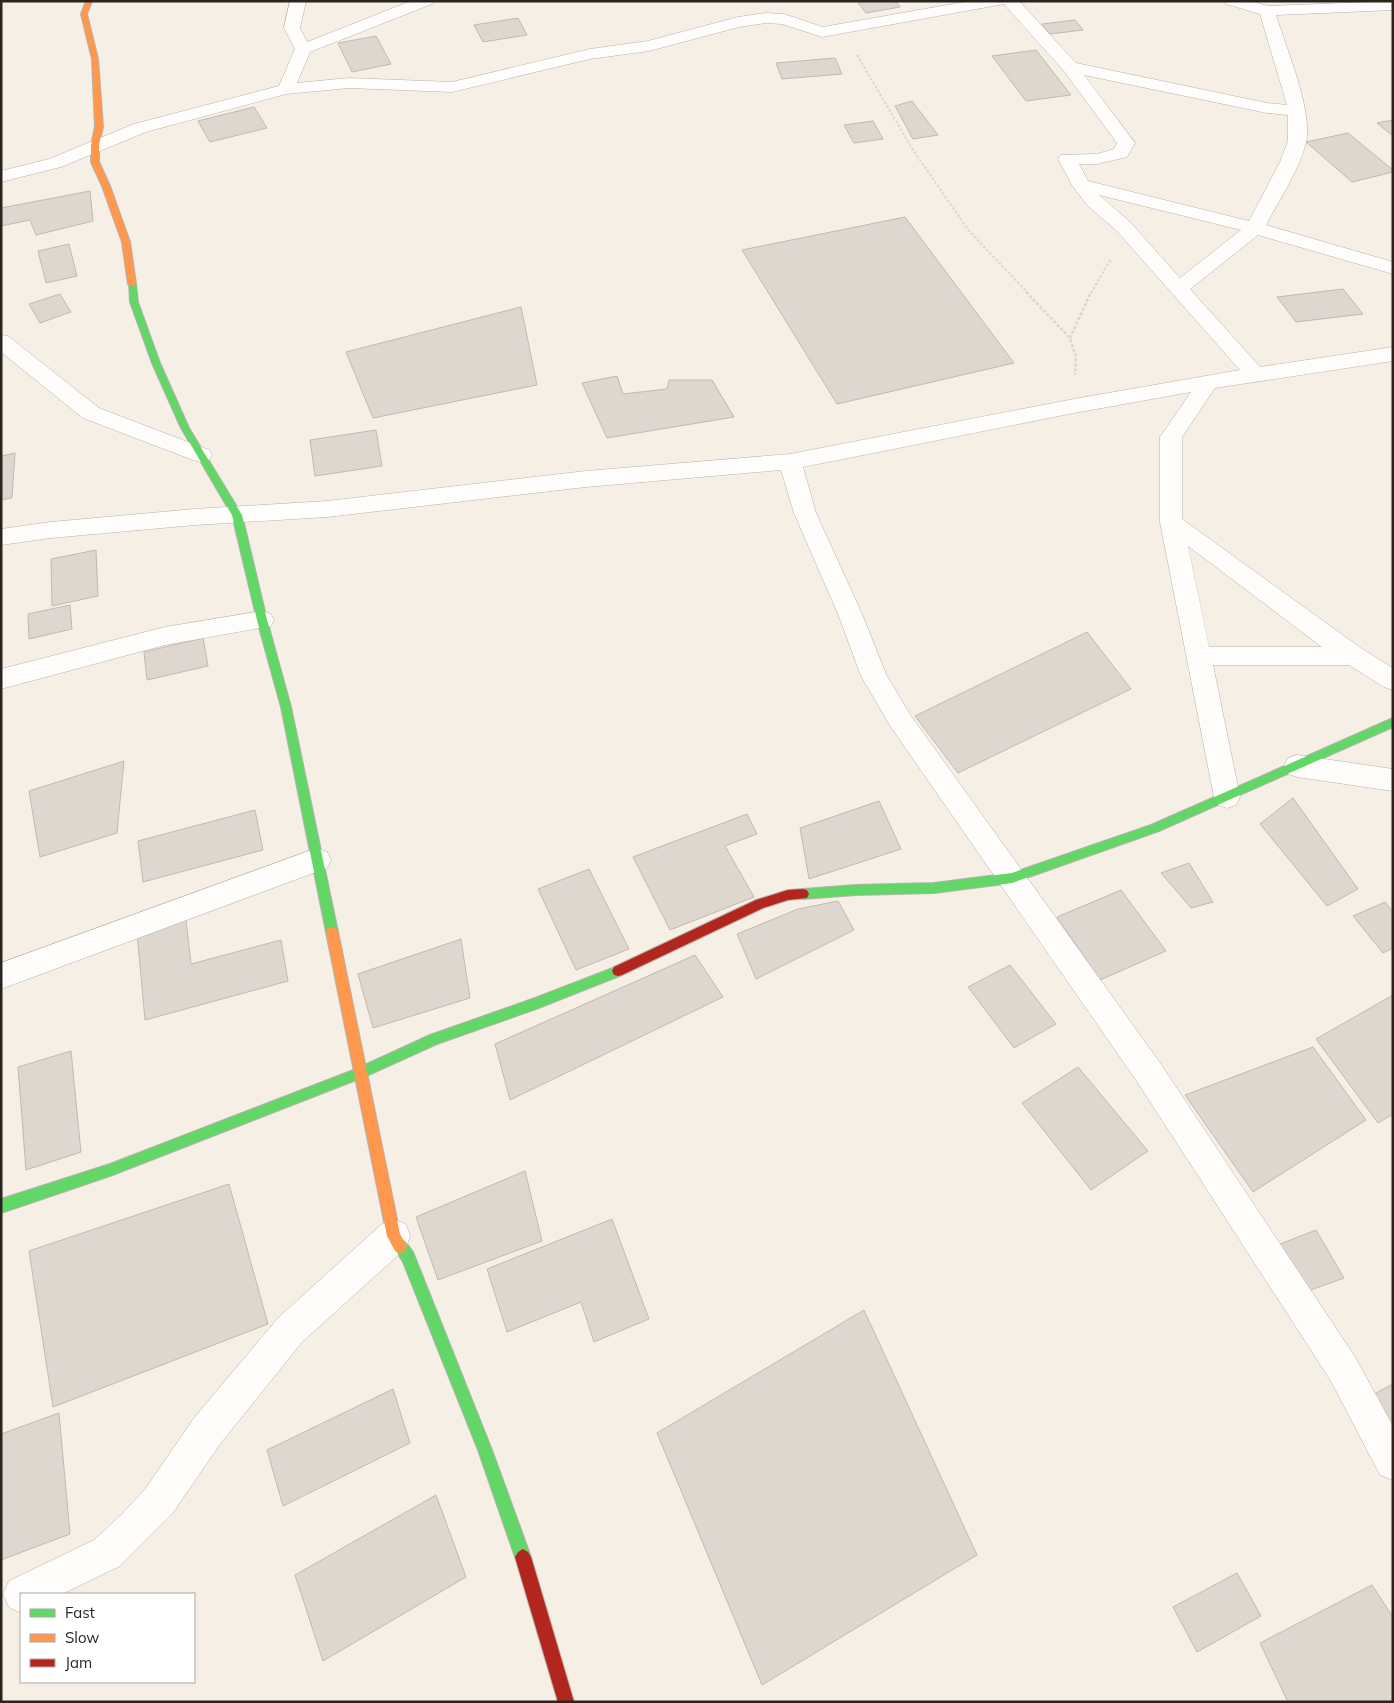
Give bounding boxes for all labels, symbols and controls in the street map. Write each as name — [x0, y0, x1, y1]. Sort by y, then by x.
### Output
legend — [20, 1593, 195, 1683]
text: Fast — [65, 1603, 95, 1622]
text: Slow — [65, 1628, 99, 1647]
text: Jam — [65, 1653, 92, 1672]

